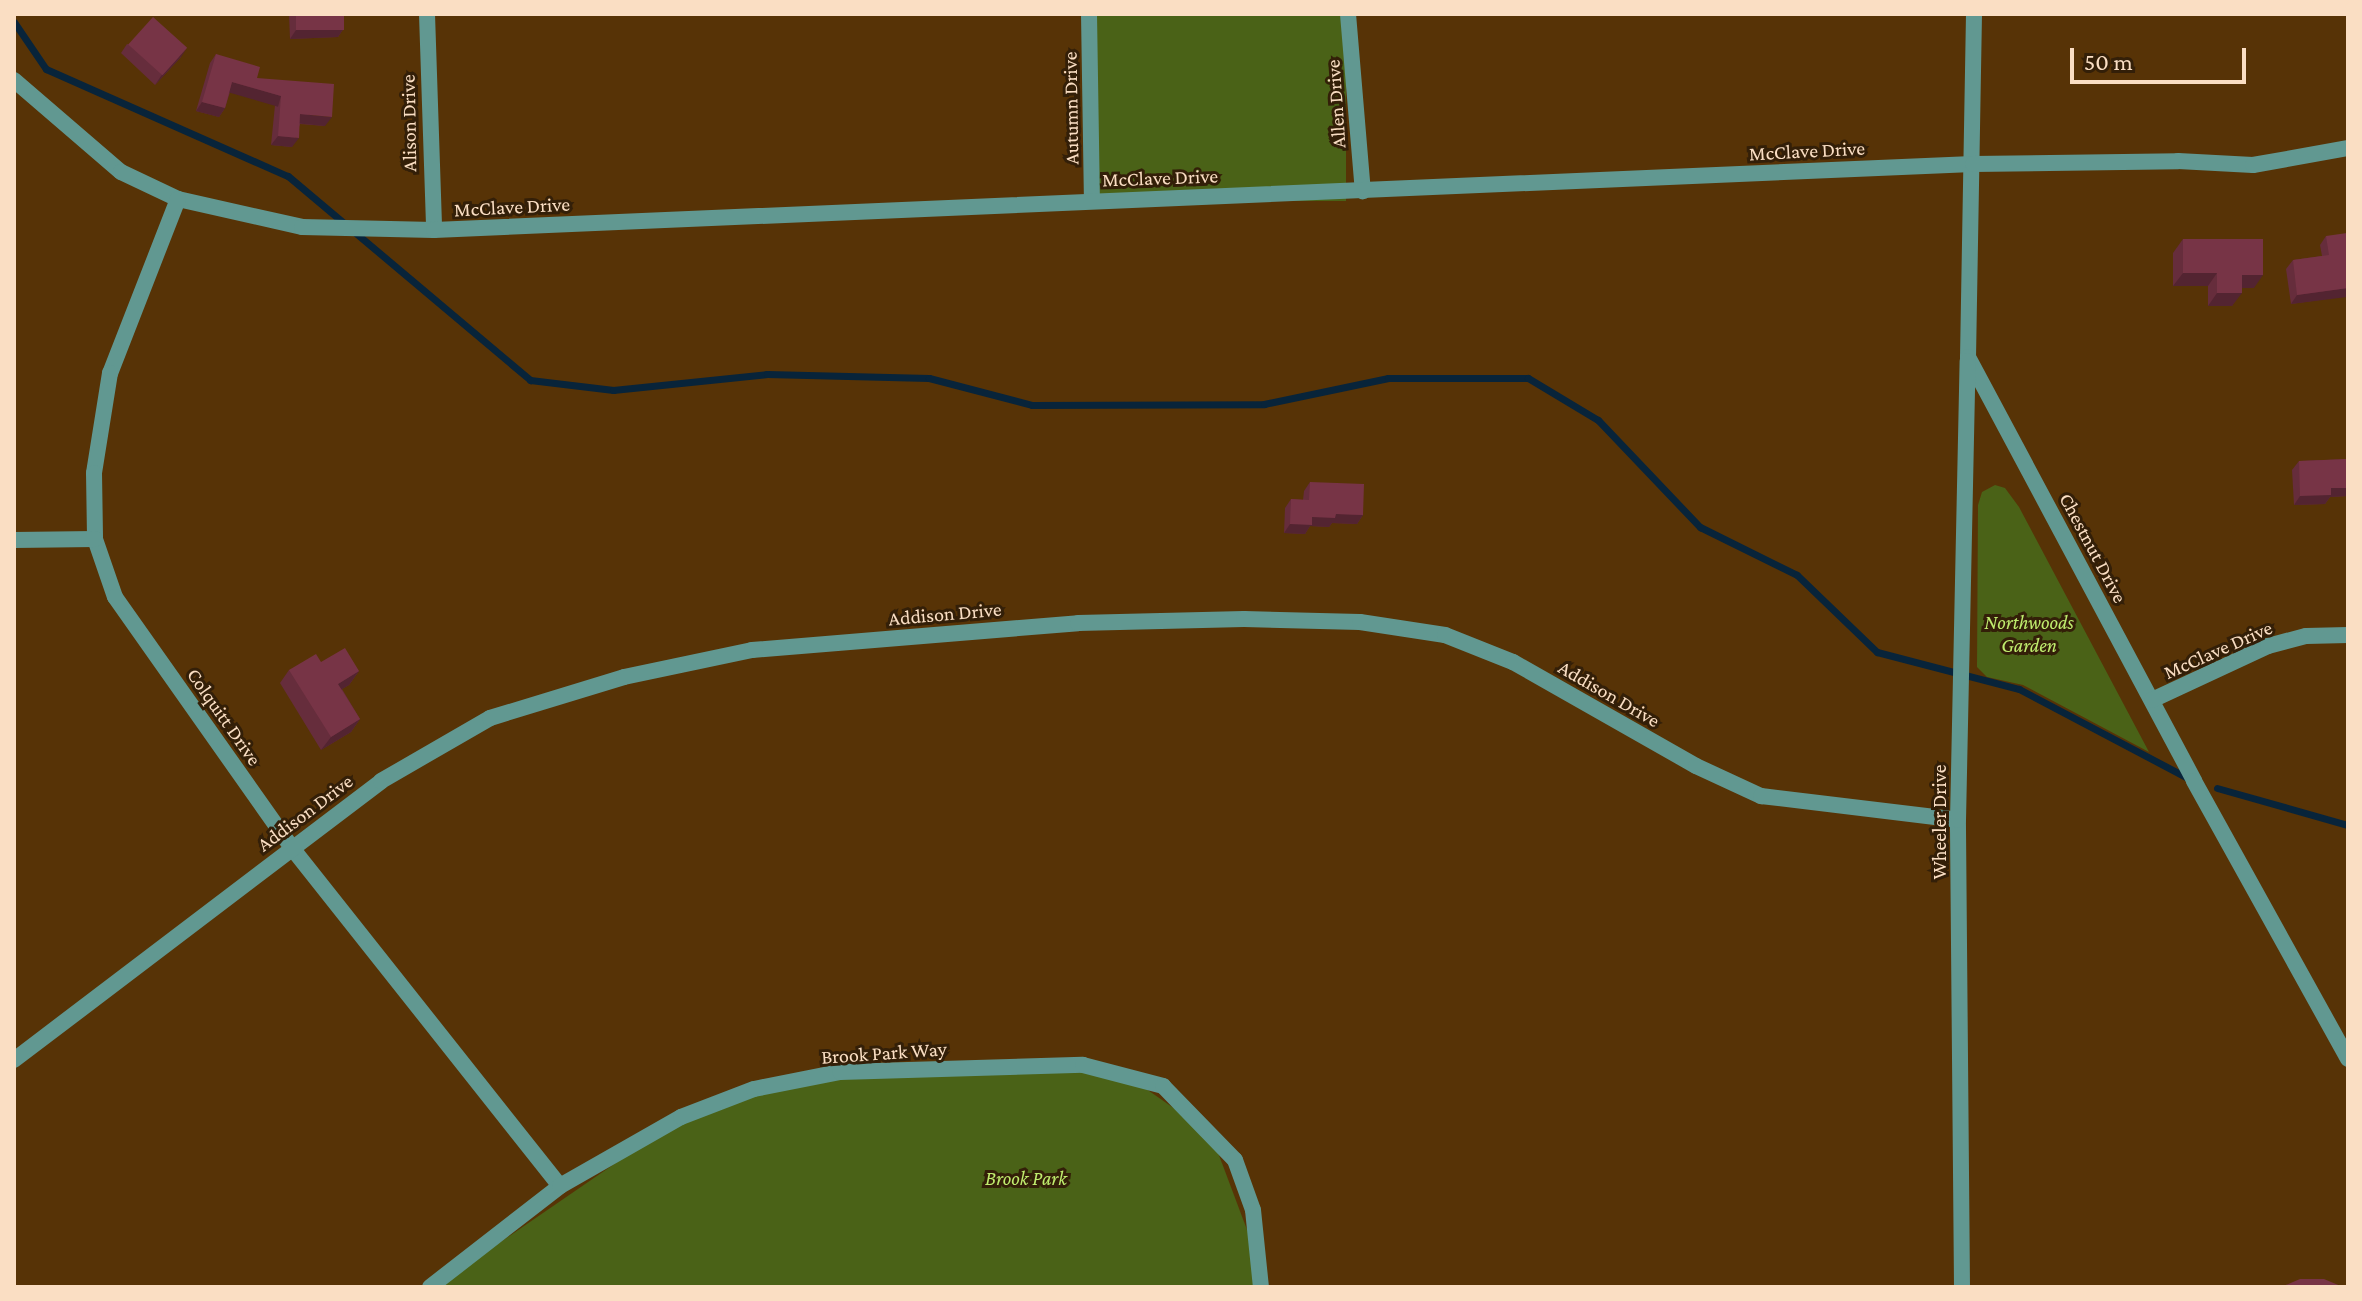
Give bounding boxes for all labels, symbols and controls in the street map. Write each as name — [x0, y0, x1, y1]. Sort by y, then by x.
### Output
scale bar — [2074, 32, 2250, 82]
text: 50 m — [2084, 48, 2133, 75]
street label: Autumn Drive — [1058, 51, 1084, 165]
street label: Allen Drive — [1321, 59, 1351, 149]
street label: Alison Drive — [396, 74, 422, 172]
street label: McClave Drive — [1748, 136, 1866, 166]
street label: McClave Drive — [1102, 164, 1218, 192]
street label: McClave Drive — [453, 192, 571, 222]
street label: Chestnut Drive — [2054, 489, 2132, 607]
street label: Addison Drive — [887, 597, 1003, 631]
park label: Northwoods Garden — [1984, 611, 2074, 658]
street label: McClave Drive — [2160, 615, 2276, 685]
street label: Addison Drive — [1554, 655, 1664, 733]
street label: Colquitt Drive — [182, 664, 266, 770]
street label: Wheeler Drive — [1927, 764, 1951, 880]
street label: Addison Drive — [252, 769, 358, 857]
street label: Brook Park Way — [820, 1037, 948, 1069]
park label: Brook Park — [985, 1166, 1067, 1190]

